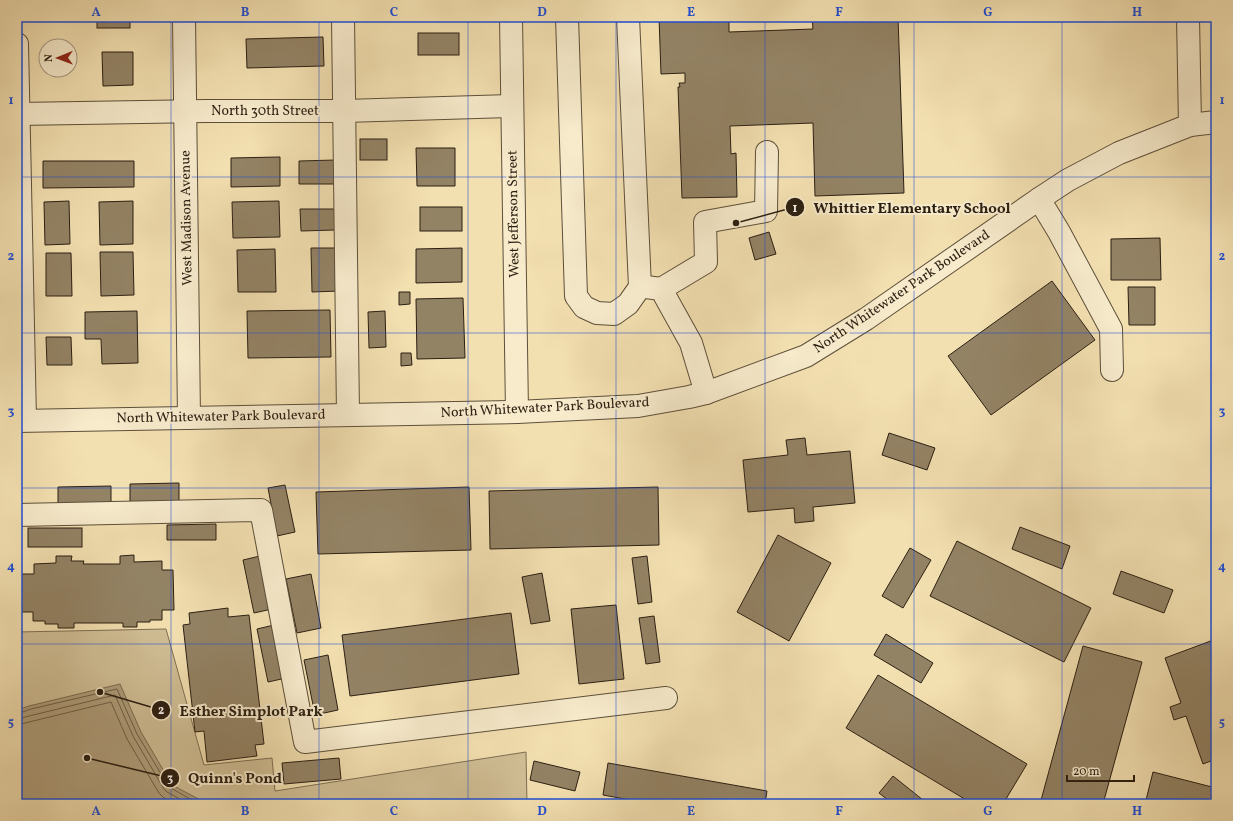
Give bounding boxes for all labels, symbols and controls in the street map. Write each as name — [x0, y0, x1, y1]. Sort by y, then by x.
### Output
text: A — [91, 4, 101, 22]
text: B — [241, 4, 250, 22]
text: C — [390, 4, 398, 22]
text: D — [537, 4, 547, 22]
text: E — [687, 4, 695, 22]
text: F — [835, 4, 843, 22]
text: G — [983, 4, 993, 22]
text: H — [1132, 4, 1142, 22]
north arrow — [38, 38, 78, 78]
text: N — [42, 54, 57, 62]
text: 1 — [8, 92, 14, 110]
text: 1 — [1219, 92, 1225, 110]
street label: North 30th Street — [211, 102, 319, 121]
street label: West Madison Avenue — [176, 150, 198, 286]
street label: West Jefferson Street — [503, 150, 525, 278]
callout: Whittier Elementary School — [785, 194, 1018, 221]
text: Whittier Elementary School — [813, 199, 1011, 220]
text: 1 — [793, 201, 798, 217]
street label: North Whitewater Park Boulevard — [810, 226, 994, 358]
text: 2 — [8, 248, 15, 266]
text: 2 — [1219, 248, 1226, 266]
street label: North Whitewater Park Boulevard — [440, 393, 650, 423]
text: 3 — [8, 403, 15, 421]
text: 3 — [1219, 403, 1226, 421]
street label: North Whitewater Park Boulevard — [116, 406, 326, 428]
text: 4 — [7, 558, 15, 576]
text: 4 — [1218, 558, 1226, 576]
callout: Esther Simplot Park — [151, 697, 330, 724]
text: Esther Simplot Park — [180, 702, 323, 723]
text: 2 — [158, 703, 164, 719]
text: 5 — [8, 714, 14, 732]
text: 5 — [1219, 714, 1225, 732]
scale bar — [1067, 757, 1134, 783]
callout: Quinn's Pond — [160, 764, 290, 791]
text: 20 m — [1073, 764, 1100, 780]
text: Quinn's Pond — [188, 769, 282, 790]
text: 3 — [167, 771, 173, 787]
text: A — [91, 803, 101, 821]
text: B — [241, 803, 250, 821]
text: C — [390, 803, 398, 821]
text: D — [537, 803, 547, 821]
text: E — [687, 803, 695, 821]
text: F — [835, 803, 843, 821]
text: G — [983, 803, 993, 821]
text: H — [1132, 803, 1142, 821]

